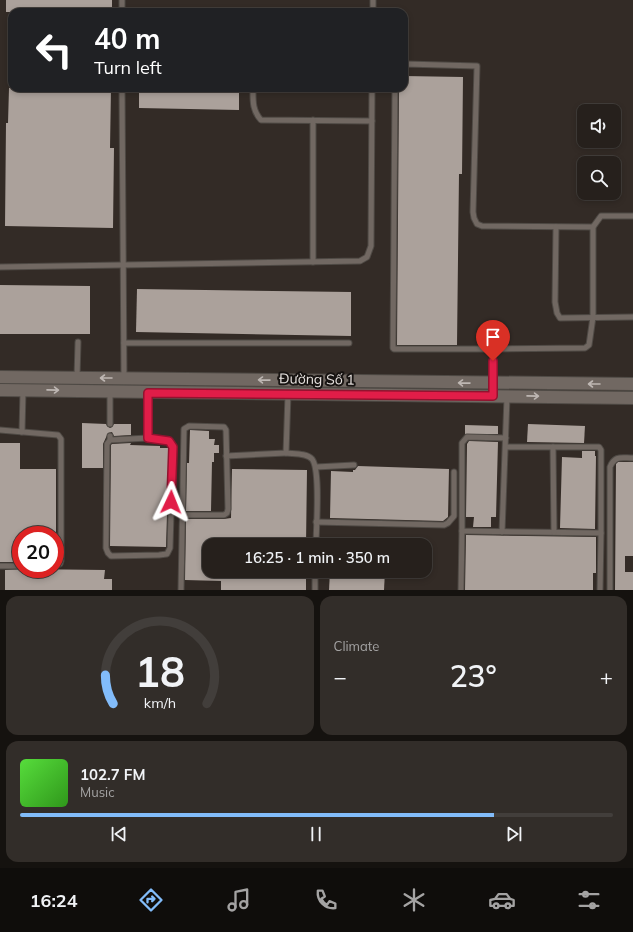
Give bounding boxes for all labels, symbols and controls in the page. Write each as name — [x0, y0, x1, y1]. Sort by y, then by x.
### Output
text: 40 m — [94, 21, 160, 56]
icon: left — [28, 24, 80, 76]
text: Turn left — [94, 56, 162, 79]
map controls — [577, 104, 621, 200]
button: sound — [577, 104, 621, 148]
button: search — [577, 156, 621, 200]
pin — [476, 320, 510, 361]
icon: arrive — [482, 326, 504, 348]
street label: Đường Số 1 — [279, 369, 355, 389]
one-way arrow — [100, 374, 113, 382]
one-way arrow — [258, 377, 271, 384]
one-way arrow — [458, 379, 471, 387]
one-way arrow — [588, 380, 601, 388]
one-way arrow — [46, 387, 59, 394]
one-way arrow — [526, 392, 539, 400]
position arrow — [150, 481, 192, 523]
speed limit sign: 20 — [12, 526, 64, 578]
text: 16:25 · 1 min · 350 m — [244, 548, 390, 567]
text: Climate — [334, 638, 379, 654]
text: 18 — [135, 644, 185, 696]
text: 23° — [450, 657, 497, 695]
text: − — [334, 663, 347, 691]
text: + — [600, 663, 613, 691]
text: km/h — [144, 693, 176, 711]
text: 102.7 FM — [80, 765, 145, 784]
text: Music — [80, 784, 115, 800]
icon: previous — [108, 823, 130, 845]
icon: pause — [305, 823, 327, 845]
icon: next — [503, 823, 525, 845]
icon: directions — [137, 886, 165, 914]
icon: music — [225, 886, 253, 914]
icon: phone — [312, 886, 340, 914]
icon: climate — [400, 886, 428, 914]
icon: car — [488, 886, 516, 914]
icon: filters — [575, 886, 603, 914]
text: 16:24 — [30, 889, 77, 912]

